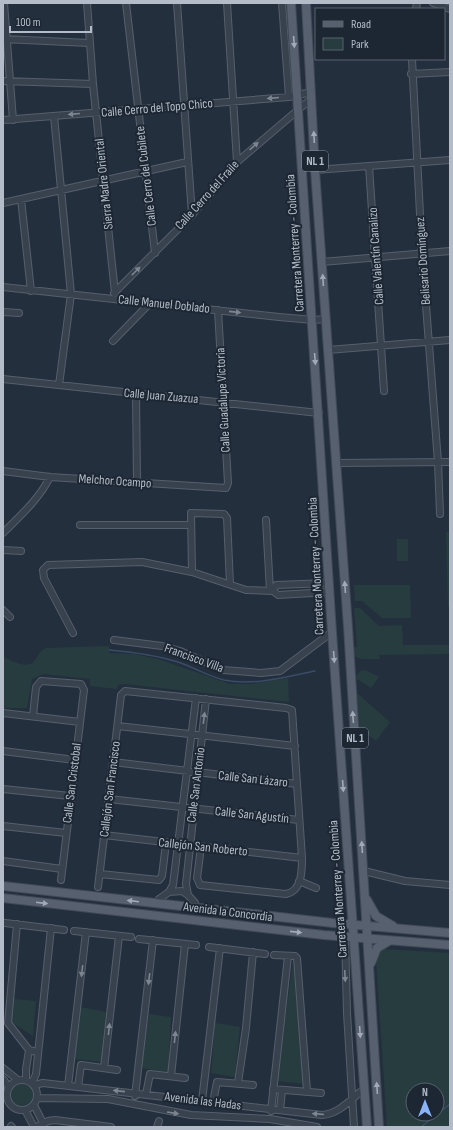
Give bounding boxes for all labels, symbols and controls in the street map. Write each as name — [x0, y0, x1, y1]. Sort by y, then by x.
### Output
scale bar — [10, 8, 91, 34]
legend — [315, 8, 445, 60]
text: 100 m — [16, 15, 41, 30]
text: Road — [351, 17, 371, 32]
one-way arrow — [290, 36, 297, 48]
text: Park — [351, 37, 369, 52]
street label: Calle Cerro del Topo Chico — [101, 95, 213, 121]
one-way arrow — [267, 95, 279, 102]
one-way arrow — [68, 111, 80, 118]
street label: Calle Cerro del Cubilete — [132, 125, 160, 227]
one-way arrow — [311, 130, 317, 143]
street label: Sierra Madre Oriental — [91, 138, 117, 230]
one-way arrow — [249, 141, 259, 151]
road number: NL 1 — [302, 151, 328, 171]
street label: Calle Cerro del Fraile — [172, 157, 242, 233]
street label: Carretera Monterrey - Colombia — [282, 174, 308, 312]
street label: Calle Valentín Canalizo — [365, 207, 387, 305]
street label: Belisario Domínguez — [412, 216, 434, 305]
one-way arrow — [131, 266, 141, 276]
one-way arrow — [320, 274, 327, 286]
street label: Calle Manuel Doblado — [117, 291, 211, 317]
one-way arrow — [229, 309, 241, 315]
street label: Calle Guadalupe Victoria — [212, 347, 234, 453]
one-way arrow — [312, 353, 319, 365]
street label: Calle Juan Zuazua — [123, 385, 199, 407]
street label: Melchor Ocampo — [78, 470, 152, 492]
street label: Carretera Monterrey - Colombia — [304, 497, 328, 635]
one-way arrow — [341, 581, 348, 593]
street label: Francisco Villa — [162, 640, 226, 676]
one-way arrow — [330, 651, 337, 663]
one-way arrow — [350, 711, 357, 723]
one-way arrow — [201, 712, 207, 724]
road number: NL 1 — [342, 728, 368, 748]
street label: Callejón San Francisco — [96, 740, 124, 838]
street label: Calle San Cristobal — [59, 742, 85, 824]
street label: Calle San Antonio — [183, 747, 209, 823]
street label: Calle San Lázaro — [217, 767, 289, 791]
one-way arrow — [339, 780, 346, 792]
street label: Calle San Agustín — [214, 803, 290, 827]
street label: Carretera Monterrey - Colombia — [325, 820, 351, 958]
street label: Callejón San Roberto — [158, 834, 248, 860]
one-way arrow — [359, 841, 366, 853]
one-way arrow — [127, 898, 139, 904]
street label: Avenida la Concordia — [182, 898, 273, 925]
one-way arrow — [36, 899, 48, 906]
one-way arrow — [290, 929, 302, 935]
one-way arrow — [79, 965, 85, 977]
one-way arrow — [342, 970, 348, 983]
one-way arrow — [146, 973, 152, 985]
one-way arrow — [106, 1023, 112, 1035]
one-way arrow — [356, 1026, 363, 1038]
one-way arrow — [172, 1031, 178, 1043]
one-way arrow — [373, 1082, 380, 1094]
north arrow — [405, 1082, 445, 1122]
text: N — [422, 1086, 428, 1099]
one-way arrow — [113, 1088, 125, 1095]
street label: Avenida las Hadas — [163, 1088, 242, 1114]
one-way arrow — [167, 1110, 179, 1116]
one-way arrow — [312, 1111, 324, 1118]

